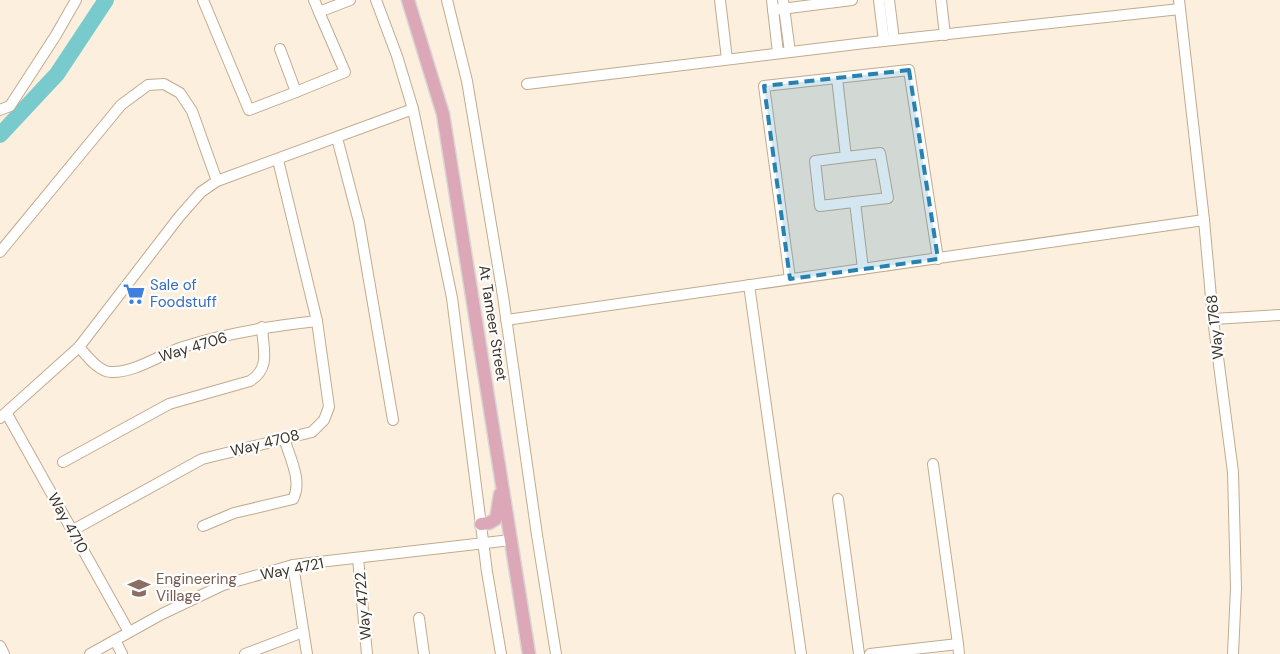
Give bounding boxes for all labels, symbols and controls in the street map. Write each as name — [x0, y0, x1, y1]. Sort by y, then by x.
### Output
street label: At Tameer Street — [474, 264, 512, 383]
place label: Sale of Foodstuff — [150, 275, 217, 312]
supermarket icon: Sale of Foodstuff — [121, 281, 147, 307]
street label: Way 1768 — [1202, 294, 1228, 360]
street label: Way 4706 — [156, 327, 230, 367]
street label: Way 4708 — [228, 425, 302, 461]
street label: Way 4710 — [43, 489, 93, 557]
street label: Way 4721 — [259, 553, 325, 585]
place label: Engineering Village — [156, 569, 237, 606]
street label: Way 4722 — [350, 571, 376, 641]
school or university icon: Engineering Village — [126, 575, 152, 601]

